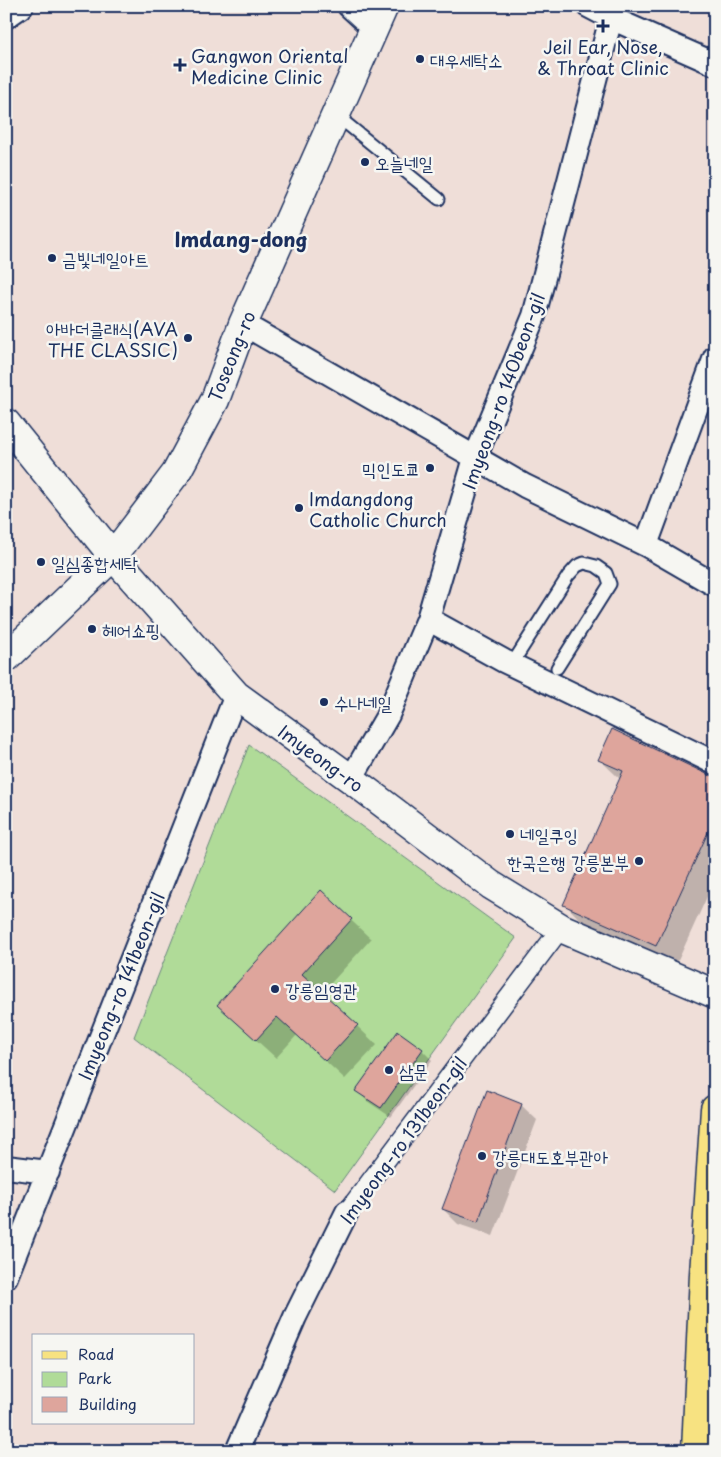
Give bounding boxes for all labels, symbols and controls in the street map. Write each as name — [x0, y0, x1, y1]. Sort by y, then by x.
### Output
marker: Jeil Ear, Nose, & Throat Clinic — [596, 19, 610, 33]
place label: Jeil Ear, Nose, & Throat Clinic — [537, 33, 669, 81]
place label: Gangwon Oriental Medicine Clinic — [191, 42, 348, 90]
place label: 대우세탁소 — [430, 46, 502, 73]
marker: 대우세탁소 — [414, 53, 426, 65]
marker: Gangwon Oriental Medicine Clinic — [173, 58, 187, 72]
place label: 오늘네일 — [375, 149, 433, 176]
marker: 오늘네일 — [359, 156, 371, 168]
district label: Imdang-dong — [175, 224, 307, 254]
place label: 금빛네일아트 — [62, 245, 149, 272]
marker: 금빛네일아트 — [46, 252, 58, 264]
street label: Imyeong-ro 140beon-gil — [455, 289, 551, 493]
street label: Toseong-ro — [201, 307, 261, 405]
place label: 아바더클래식(AVA THE CLASSIC) — [46, 315, 178, 363]
marker: 아바더클래식(AVA THE CLASSIC) — [182, 332, 194, 344]
place label: 믹인도쿄 — [362, 455, 420, 482]
marker: 믹인도쿄 — [424, 462, 436, 474]
place label: Imdangdong Catholic Church — [309, 485, 447, 533]
marker: Imdangdong Catholic Church — [293, 502, 305, 514]
place label: 일심종합세탁 — [51, 549, 138, 576]
marker: 일심종합세탁 — [35, 556, 47, 568]
place label: 헤어쇼핑 — [102, 616, 160, 643]
marker: 헤어쇼핑 — [86, 623, 98, 635]
place label: 수나네일 — [334, 689, 392, 716]
marker: 수나네일 — [318, 696, 330, 708]
street label: Imyeong-ro — [273, 718, 369, 798]
place label: 네일쿠잉 — [520, 821, 578, 848]
marker: 네일쿠잉 — [504, 828, 516, 840]
place label: 한국은행 강릉본부 — [507, 848, 629, 875]
marker: 한국은행 강릉본부 — [633, 855, 645, 867]
street label: Imyeong-ro 141beon-gil — [71, 888, 171, 1084]
place label: 강릉임영관 — [285, 976, 357, 1003]
marker: 강릉임영관 — [269, 983, 281, 995]
street label: Imyeong-ro 131beon-gil — [333, 1051, 473, 1229]
place label: 삼문 — [399, 1057, 428, 1084]
marker: 삼문 — [383, 1064, 395, 1076]
place label: 강릉대도호부관아 — [492, 1143, 608, 1170]
marker: 강릉대도호부관아 — [476, 1150, 488, 1162]
legend — [32, 1334, 195, 1424]
text: Road — [78, 1342, 114, 1365]
text: Park — [78, 1366, 112, 1389]
text: Building — [78, 1392, 137, 1415]

